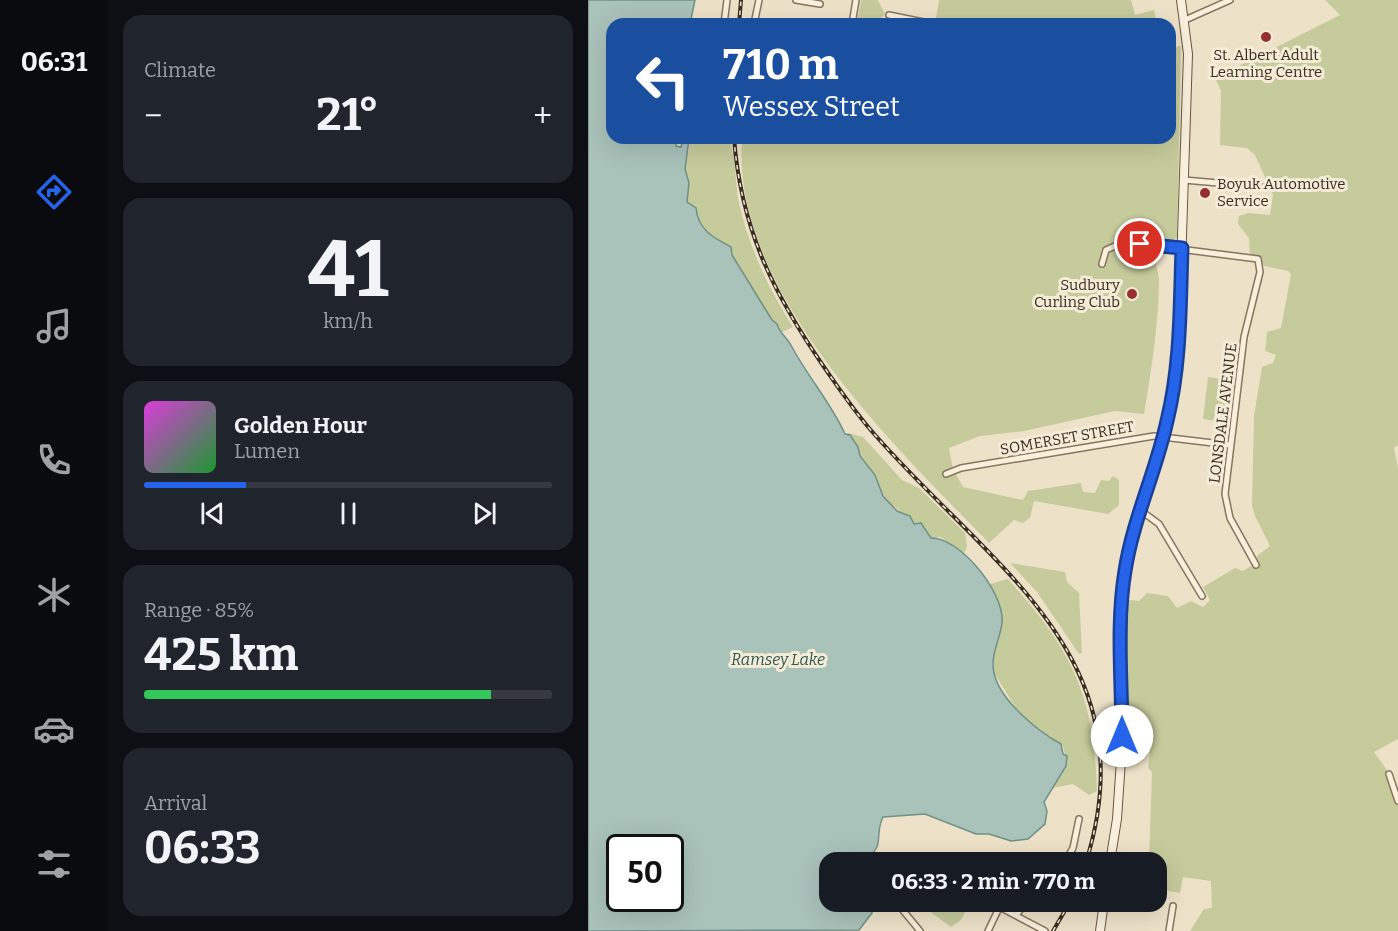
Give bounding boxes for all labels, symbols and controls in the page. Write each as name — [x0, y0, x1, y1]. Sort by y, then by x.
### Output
marker: St. Albert Adult Learning Centre — [1259, 30, 1273, 44]
text: 710 m — [723, 40, 839, 90]
icon: left — [624, 42, 702, 120]
text: 06:31 — [21, 46, 87, 78]
place label: St. Albert Adult Learning Centre — [1210, 46, 1322, 81]
text: Climate — [144, 58, 216, 82]
text: 21° — [316, 88, 379, 142]
text: Wessex Street — [723, 91, 900, 123]
text: − — [144, 96, 162, 136]
text: + — [533, 96, 552, 136]
icon: directions — [33, 171, 75, 213]
place label: Boyuk Automotive Service — [1217, 175, 1345, 210]
marker: Boyuk Automotive Service — [1198, 186, 1212, 200]
pin — [1114, 218, 1165, 269]
text: 41 — [307, 223, 389, 317]
icon: arrive — [1123, 227, 1156, 260]
place label: Sudbury Curling Club — [1034, 276, 1120, 311]
marker: Sudbury Curling Club — [1125, 287, 1139, 301]
icon: music — [33, 305, 75, 347]
text: km/h — [323, 309, 373, 333]
street label: LONSDALE AVENUE — [1205, 342, 1241, 484]
text: Golden Hour — [234, 412, 367, 439]
street label: SOMERSET STREET — [999, 417, 1136, 459]
icon: phone — [33, 439, 75, 481]
text: Lumen — [234, 439, 300, 463]
icon: previous — [196, 497, 229, 530]
icon: pause — [332, 497, 365, 530]
icon: next — [468, 497, 501, 530]
icon: climate — [33, 574, 75, 616]
text: Range · 85% — [144, 598, 254, 622]
text: 425 km — [144, 628, 299, 682]
water label: Ramsey Lake — [731, 650, 825, 669]
position arrow — [1090, 704, 1154, 768]
icon: car — [33, 708, 75, 750]
text: Arrival — [144, 791, 207, 815]
text: 06:33 — [144, 821, 261, 875]
speed limit sign: 50 — [606, 834, 684, 912]
icon: filters — [33, 843, 75, 885]
text: 06:33 · 2 min · 770 m — [891, 868, 1095, 895]

